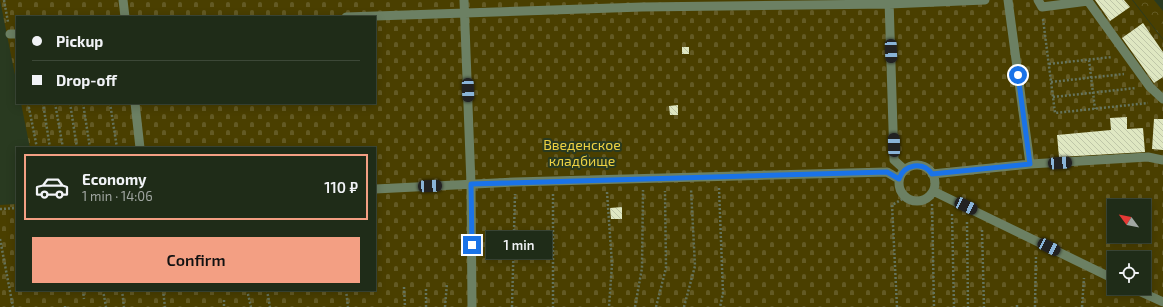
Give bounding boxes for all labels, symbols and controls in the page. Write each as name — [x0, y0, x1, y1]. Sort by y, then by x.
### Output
text: Pickup — [56, 32, 103, 50]
car — [885, 39, 897, 63]
route start — [1009, 66, 1027, 84]
text: Drop-off — [56, 71, 117, 89]
car — [462, 78, 474, 102]
car — [888, 133, 900, 157]
park label: Введенское кладбище — [543, 136, 621, 169]
car — [1048, 156, 1072, 170]
icon: car — [34, 169, 70, 205]
text: Economy — [82, 170, 147, 188]
text: 110 ₽ — [324, 178, 358, 196]
car — [418, 179, 442, 193]
text: 1 min · 14:06 — [82, 188, 153, 204]
car — [953, 195, 979, 217]
north arrow — [1107, 199, 1151, 243]
map controls — [1107, 199, 1151, 295]
callout: 1 min — [486, 231, 552, 259]
route end — [463, 236, 481, 254]
car — [1036, 236, 1062, 258]
button: Confirm — [32, 237, 360, 283]
text: 1 min — [504, 237, 534, 253]
button: locate — [1107, 251, 1151, 295]

